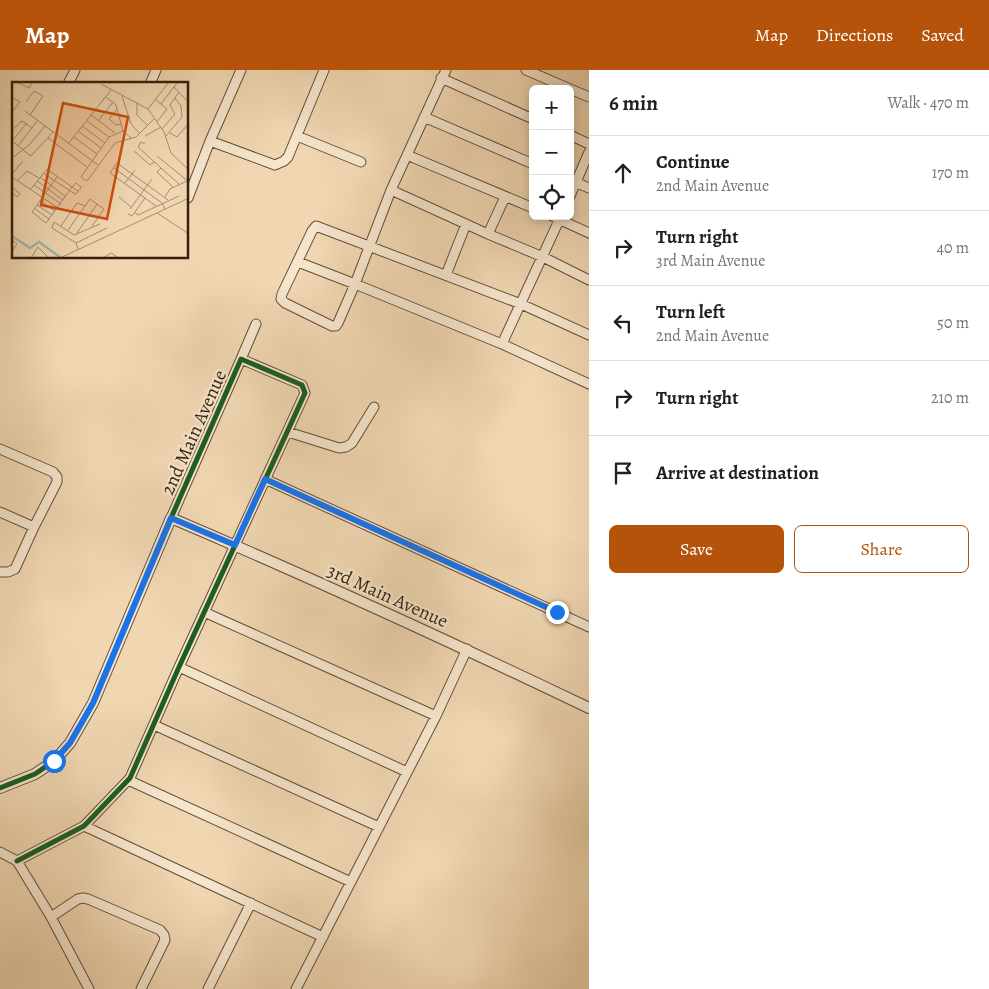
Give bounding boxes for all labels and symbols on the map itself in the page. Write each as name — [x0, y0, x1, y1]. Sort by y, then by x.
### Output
inset map — [12, 82, 189, 259]
street label: 2nd Main Avenue — [155, 366, 233, 499]
street label: 3rd Main Avenue — [323, 558, 452, 634]
route end — [546, 601, 569, 624]
route start — [43, 750, 66, 773]

